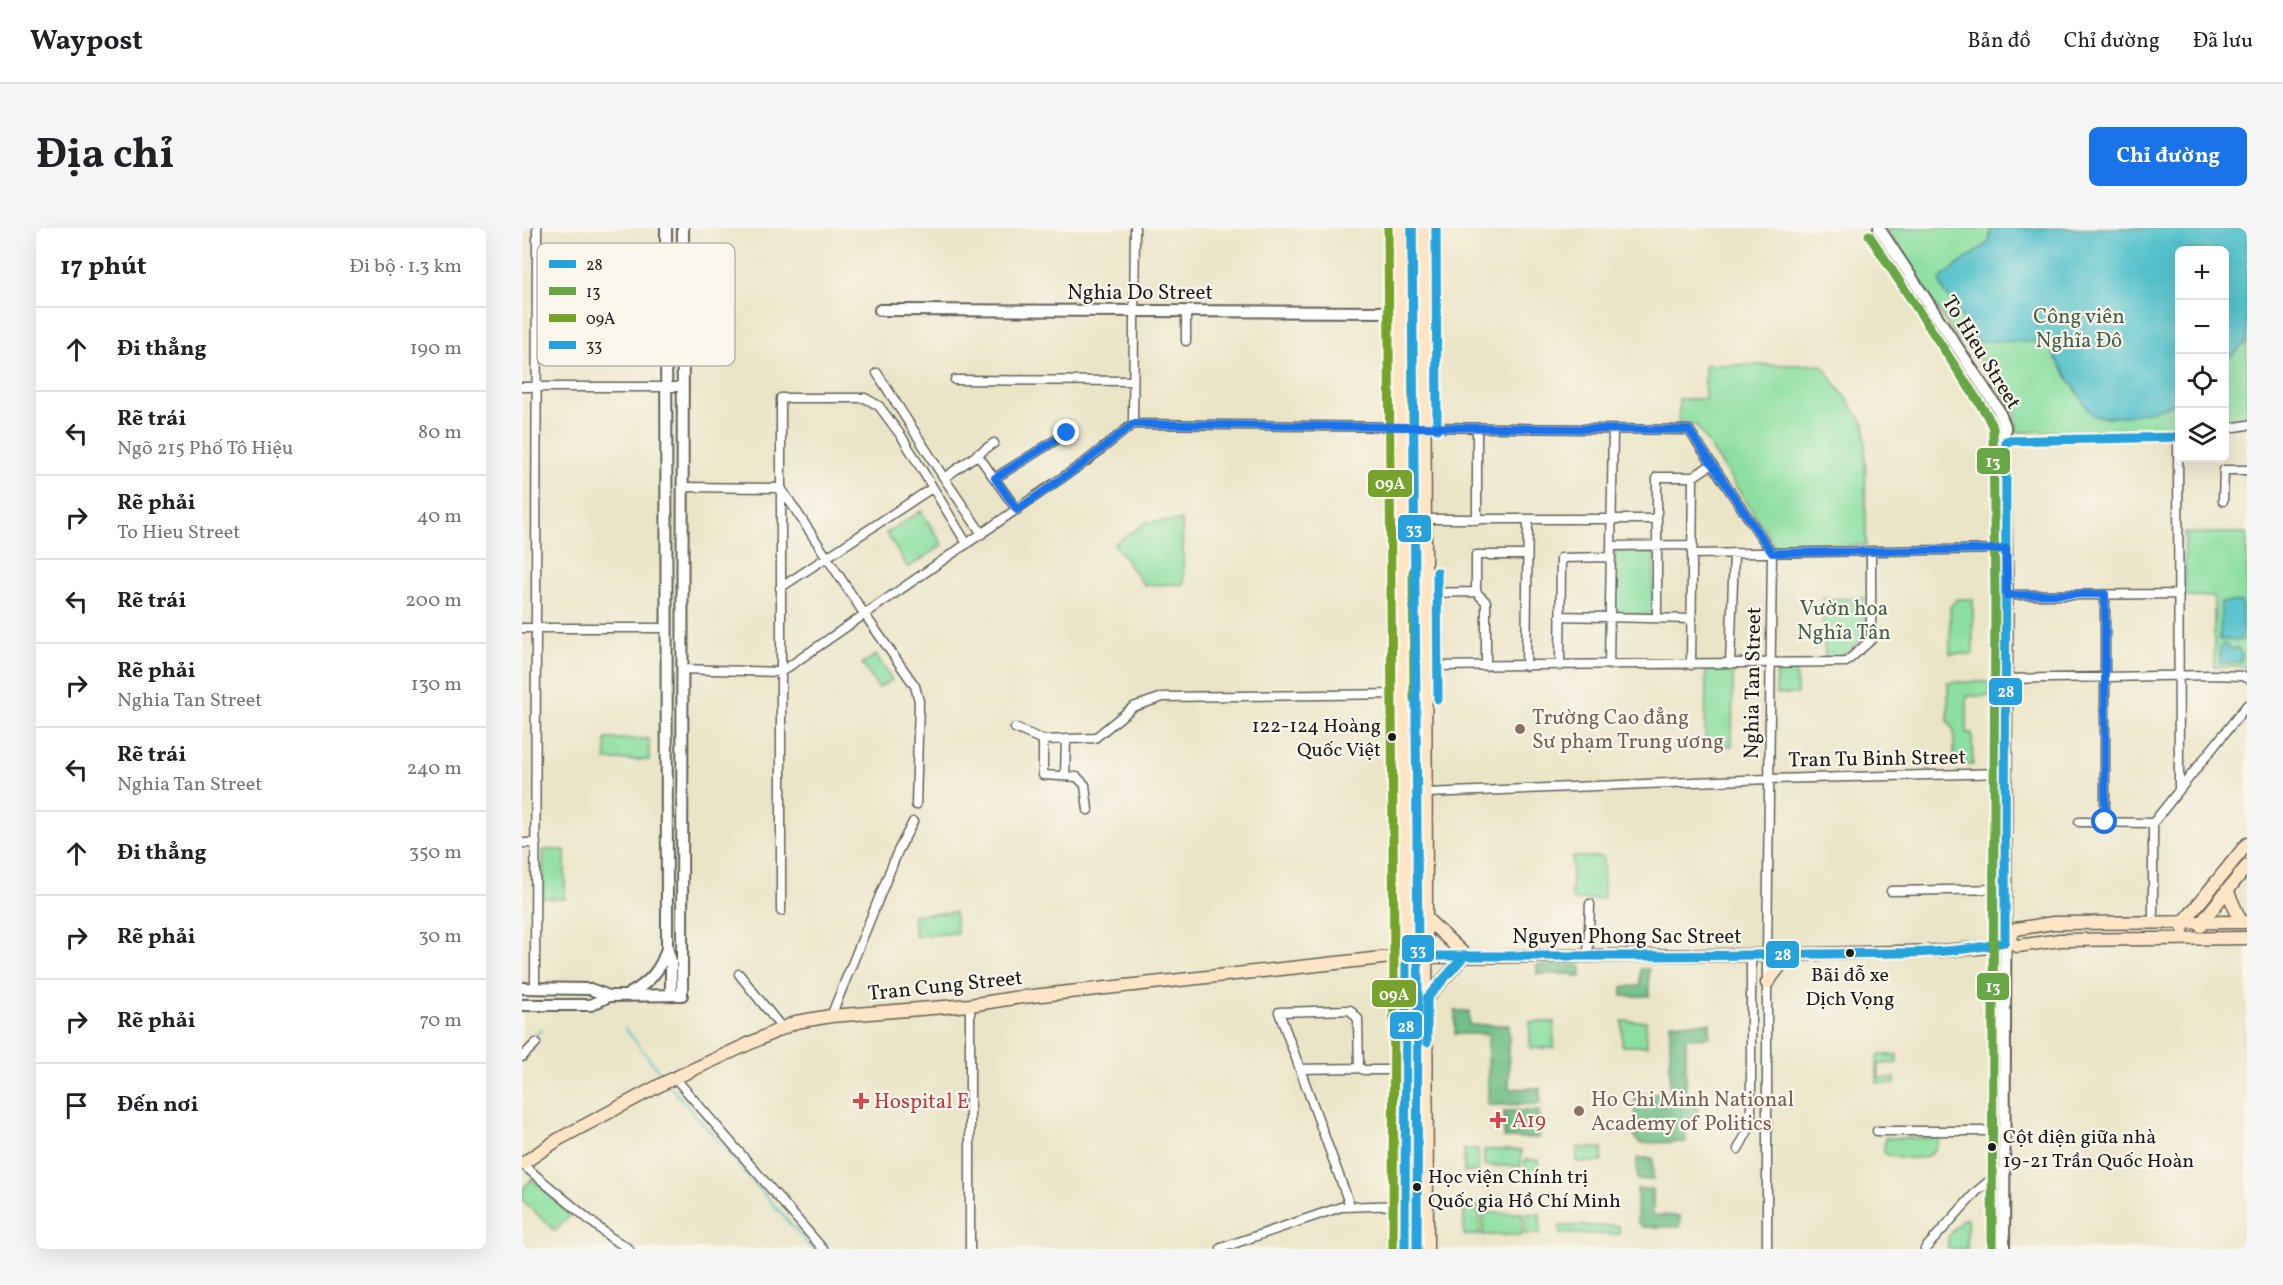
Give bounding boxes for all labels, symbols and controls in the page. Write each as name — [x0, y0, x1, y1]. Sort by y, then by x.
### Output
text: Waypost — [30, 22, 143, 61]
text: Bản đồ — [1967, 27, 2031, 56]
text: Chỉ đường — [2064, 27, 2160, 56]
text: Đã lưu — [2193, 27, 2253, 56]
text: Địa chỉ — [36, 127, 174, 186]
button: Chỉ đường — [2089, 127, 2247, 186]
legend — [537, 243, 735, 366]
map controls — [2175, 246, 2229, 462]
button: + — [2175, 246, 2229, 300]
text: 17 phút — [60, 249, 147, 285]
text: Đi bộ · 1.3 km — [349, 253, 462, 281]
text: 28 — [586, 255, 603, 277]
street label: Nghia Do Street — [1067, 279, 1213, 308]
text: 13 — [586, 282, 600, 304]
street label: To Hieu Street — [1934, 290, 2027, 415]
button: − — [2175, 300, 2229, 354]
park label: Công viên Nghĩa Đô — [2033, 303, 2125, 356]
text: 09A — [586, 309, 615, 331]
icon: ahead — [60, 333, 93, 366]
text: Đi thẳng — [117, 334, 207, 365]
text: 190 m — [410, 335, 462, 363]
text: 33 — [586, 336, 602, 358]
button: locate — [2175, 354, 2229, 408]
text: Rẽ trái — [117, 404, 186, 435]
button: layers — [2175, 408, 2229, 462]
icon: left — [60, 417, 93, 450]
text: 80 m — [418, 419, 462, 447]
route end — [1053, 419, 1079, 445]
text: Ngõ 215 Phố Tô Hiệu — [117, 435, 293, 463]
line badge: 13 — [1976, 447, 2011, 475]
text: 13 — [1986, 452, 2000, 474]
line badge: 09A — [1367, 469, 1413, 498]
text: 09A — [1375, 474, 1406, 496]
text: Rẽ phải — [117, 488, 196, 519]
icon: right — [60, 501, 93, 534]
text: 40 m — [417, 503, 462, 531]
line badge: 33 — [1397, 514, 1432, 543]
text: To Hieu Street — [117, 519, 240, 547]
text: 33 — [1406, 519, 1422, 541]
icon: left — [60, 585, 93, 618]
text: Rẽ trái — [117, 586, 186, 617]
text: 200 m — [405, 587, 462, 615]
park label: Vườn hoa Nghĩa Tân — [1797, 595, 1891, 648]
street label: Nghia Tan Street — [1738, 607, 1769, 759]
text: Rẽ phải — [117, 656, 196, 687]
icon: right — [60, 669, 93, 702]
text: 130 m — [411, 671, 462, 699]
line badge: 28 — [1988, 677, 2023, 706]
text: 28 — [1997, 682, 2015, 704]
text: Nghia Tan Street — [117, 687, 262, 715]
place label: Trường Cao đẳng Sư phạm Trung ương — [1532, 704, 1724, 757]
place label: 122-124 Hoàng Quốc Việt — [1252, 713, 1381, 765]
marker: Trường Cao đẳng Sư phạm Trung ương — [1513, 722, 1527, 736]
marker: 122-124 Hoàng Quốc Việt — [1386, 731, 1398, 743]
text: Rẽ trái — [117, 740, 186, 771]
street label: Tran Tu Binh Street — [1788, 743, 1966, 776]
icon: left — [60, 753, 93, 786]
text: 240 m — [407, 755, 462, 783]
text: Nghia Tan Street — [117, 771, 262, 799]
route start — [2091, 808, 2117, 834]
icon: ahead — [60, 837, 93, 870]
text: Đi thẳng — [117, 838, 207, 869]
text: 350 m — [409, 839, 462, 867]
icon: right — [60, 921, 93, 954]
text: Rẽ phải — [117, 922, 196, 953]
text: 30 m — [418, 923, 462, 951]
street label: Nguyen Phong Sac Street — [1512, 923, 1742, 952]
line badge: 33 — [1401, 934, 1435, 963]
text: 33 — [1410, 940, 1426, 962]
line badge: 28 — [1765, 940, 1800, 969]
text: 28 — [1774, 945, 1792, 967]
marker: Bãi đỗ xe Dịch Vọng — [1844, 947, 1856, 959]
place label: Bãi đỗ xe Dịch Vọng — [1806, 962, 1895, 1014]
street label: Tran Cung Street — [866, 964, 1024, 1009]
line badge: 13 — [1976, 972, 2010, 1001]
text: 13 — [1986, 977, 2000, 999]
line badge: 09A — [1371, 979, 1417, 1008]
text: 09A — [1379, 985, 1410, 1007]
icon: right — [60, 1005, 93, 1038]
text: Rẽ phải — [117, 1006, 196, 1037]
text: 70 m — [419, 1007, 462, 1035]
line badge: 28 — [1389, 1011, 1423, 1040]
text: 28 — [1397, 1017, 1415, 1039]
place label: Ho Chi Minh National Academy of Politics — [1591, 1086, 1794, 1139]
place label: Hospital E — [874, 1088, 969, 1117]
icon: arrive — [60, 1089, 93, 1122]
text: Đến nơi — [117, 1090, 199, 1121]
marker: Hospital E — [852, 1092, 870, 1110]
marker: Ho Chi Minh National Academy of Politics — [1572, 1104, 1586, 1118]
place label: A19 — [1512, 1107, 1546, 1136]
marker: A19 — [1489, 1111, 1507, 1129]
place label: Cột điện giữa nhà 19-21 Trần Quốc Hoàn — [2003, 1124, 2194, 1176]
marker: Cột điện giữa nhà 19-21 Trần Quốc Hoàn — [1986, 1141, 1998, 1153]
place label: Học viện Chính trị Quốc gia Hồ Chí Minh — [1428, 1164, 1621, 1216]
marker: Học viện Chính trị Quốc gia Hồ Chí Minh — [1411, 1181, 1423, 1193]

